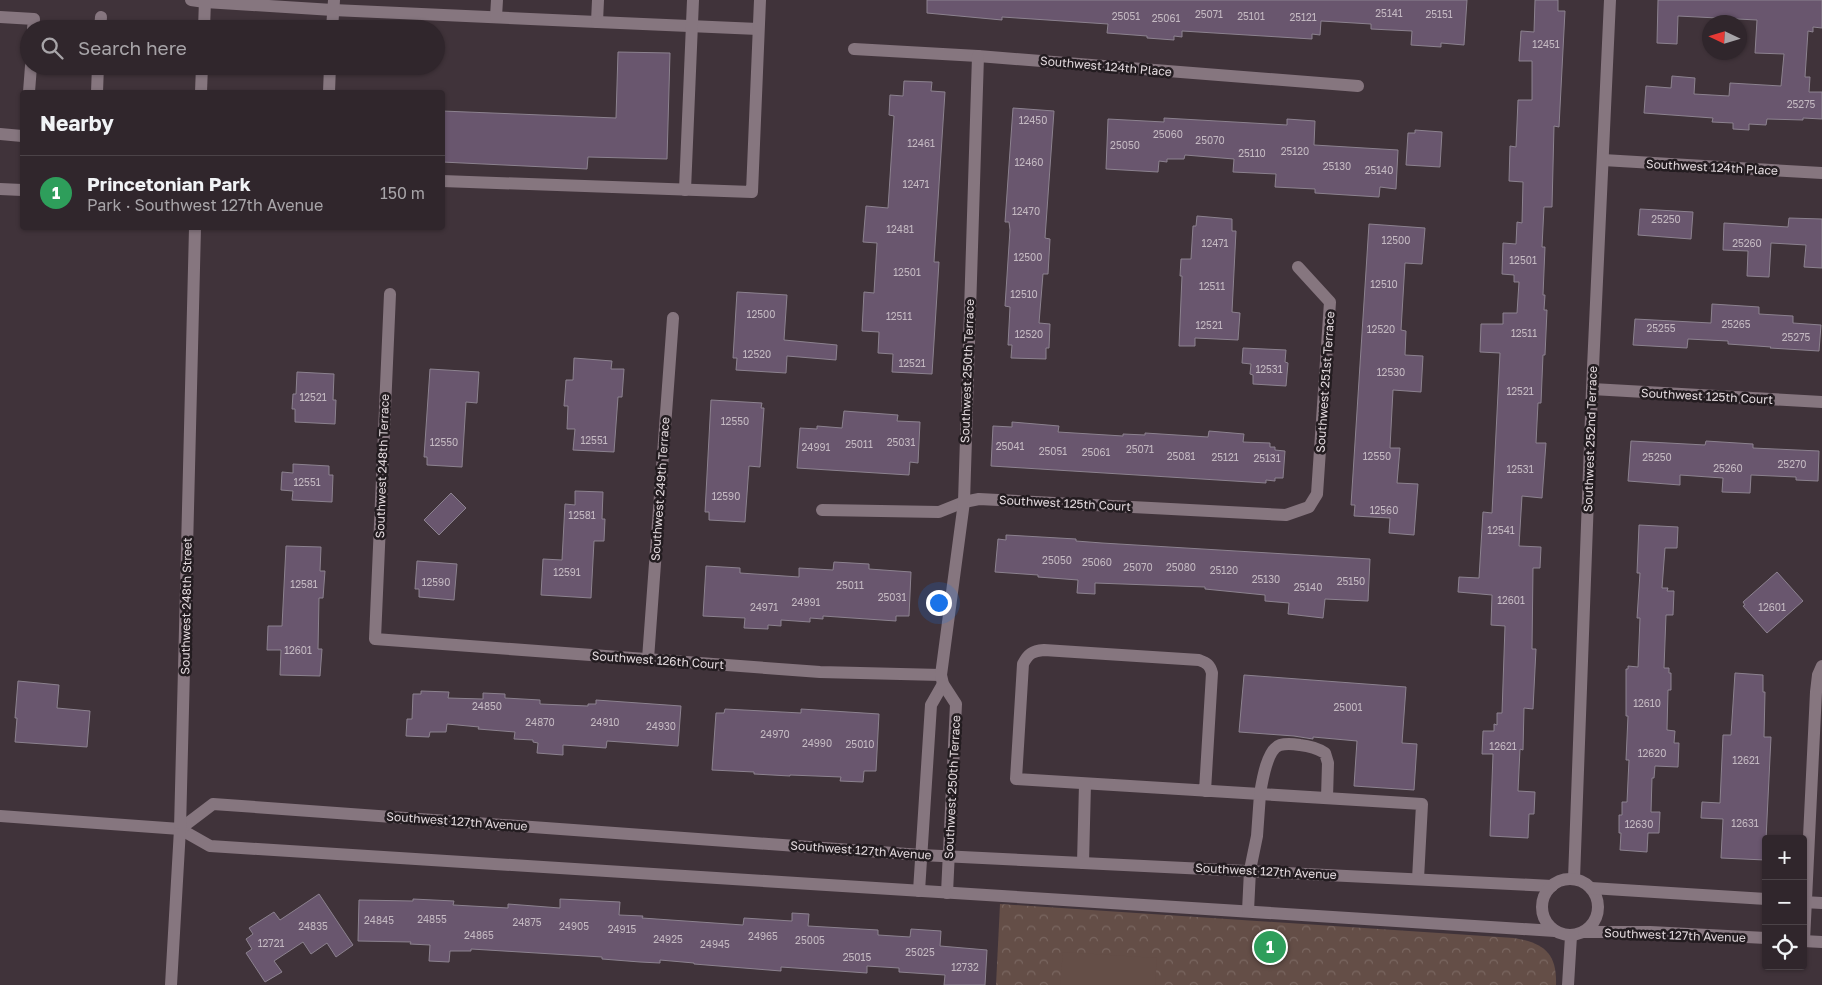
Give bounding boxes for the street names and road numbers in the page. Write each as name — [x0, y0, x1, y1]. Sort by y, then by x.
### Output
street label: Southwest 124th Place — [1040, 53, 1173, 79]
street label: Southwest 124th Place — [1646, 156, 1778, 178]
street label: Southwest 250th Terrace — [957, 299, 977, 443]
street label: Southwest 251st Terrace — [1313, 311, 1337, 453]
street label: Southwest 252nd Terrace — [1580, 366, 1600, 512]
street label: Southwest 125th Court — [1641, 385, 1774, 407]
street label: Southwest 248th Terrace — [372, 393, 392, 538]
street label: Southwest 249th Terrace — [647, 416, 673, 562]
street label: Southwest 125th Court — [999, 492, 1132, 514]
street label: Southwest 248th Street — [177, 537, 195, 675]
street label: Southwest 126th Court — [591, 648, 725, 672]
street label: Southwest 250th Terrace — [941, 715, 963, 859]
street label: Southwest 127th Avenue — [386, 809, 528, 833]
street label: Southwest 127th Avenue — [790, 838, 932, 862]
street label: Southwest 127th Avenue — [1195, 860, 1337, 882]
street label: Southwest 127th Avenue — [1604, 925, 1746, 945]

